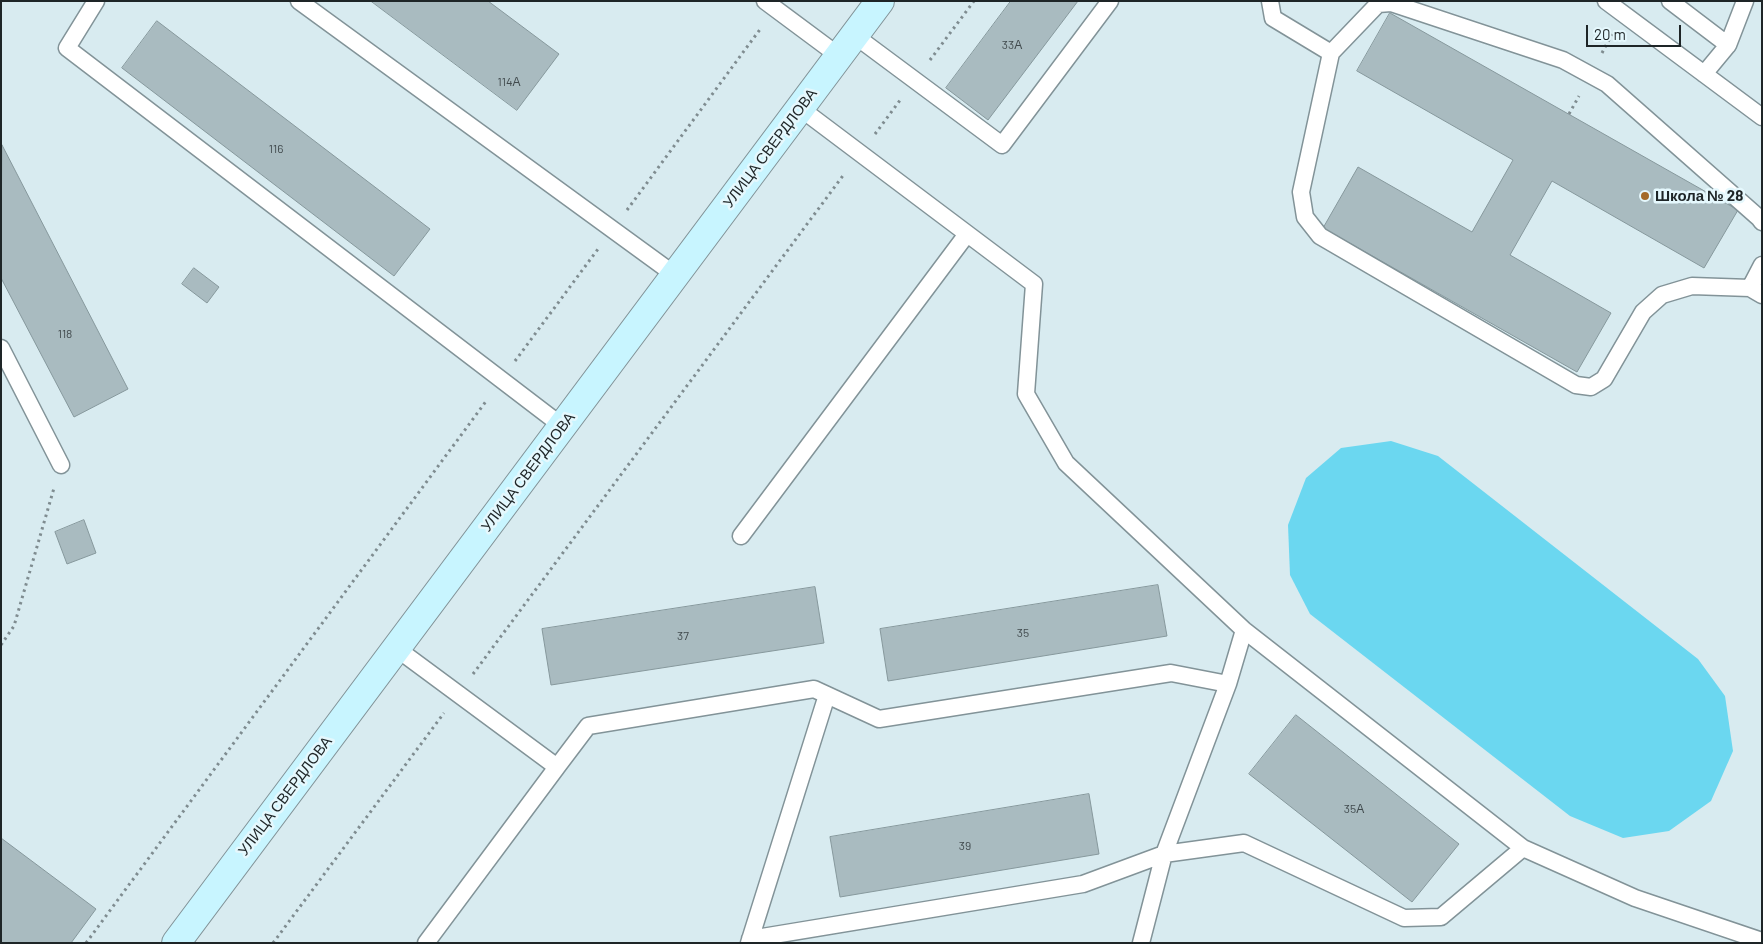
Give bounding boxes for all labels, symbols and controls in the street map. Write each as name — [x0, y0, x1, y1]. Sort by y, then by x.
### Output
scale bar — [1588, 15, 1683, 47]
text: 20 m — [1594, 25, 1626, 43]
house number: 33А — [1002, 38, 1022, 52]
house number: 114А — [497, 75, 521, 89]
street label: УЛИЦА СВЕРДЛОВА — [719, 85, 821, 211]
house number: 116 — [269, 142, 283, 156]
place label: Школа № 28 — [1655, 187, 1743, 205]
marker: Школа № 28 — [1639, 190, 1651, 202]
house number: 118 — [58, 327, 72, 341]
street label: УЛИЦА СВЕРДЛОВА — [477, 409, 579, 535]
house number: 35 — [1017, 626, 1029, 640]
house number: 37 — [677, 629, 689, 643]
street label: УЛИЦА СВЕРДЛОВА — [234, 733, 336, 859]
house number: 35А — [1344, 802, 1364, 816]
house number: 39 — [959, 839, 971, 853]

